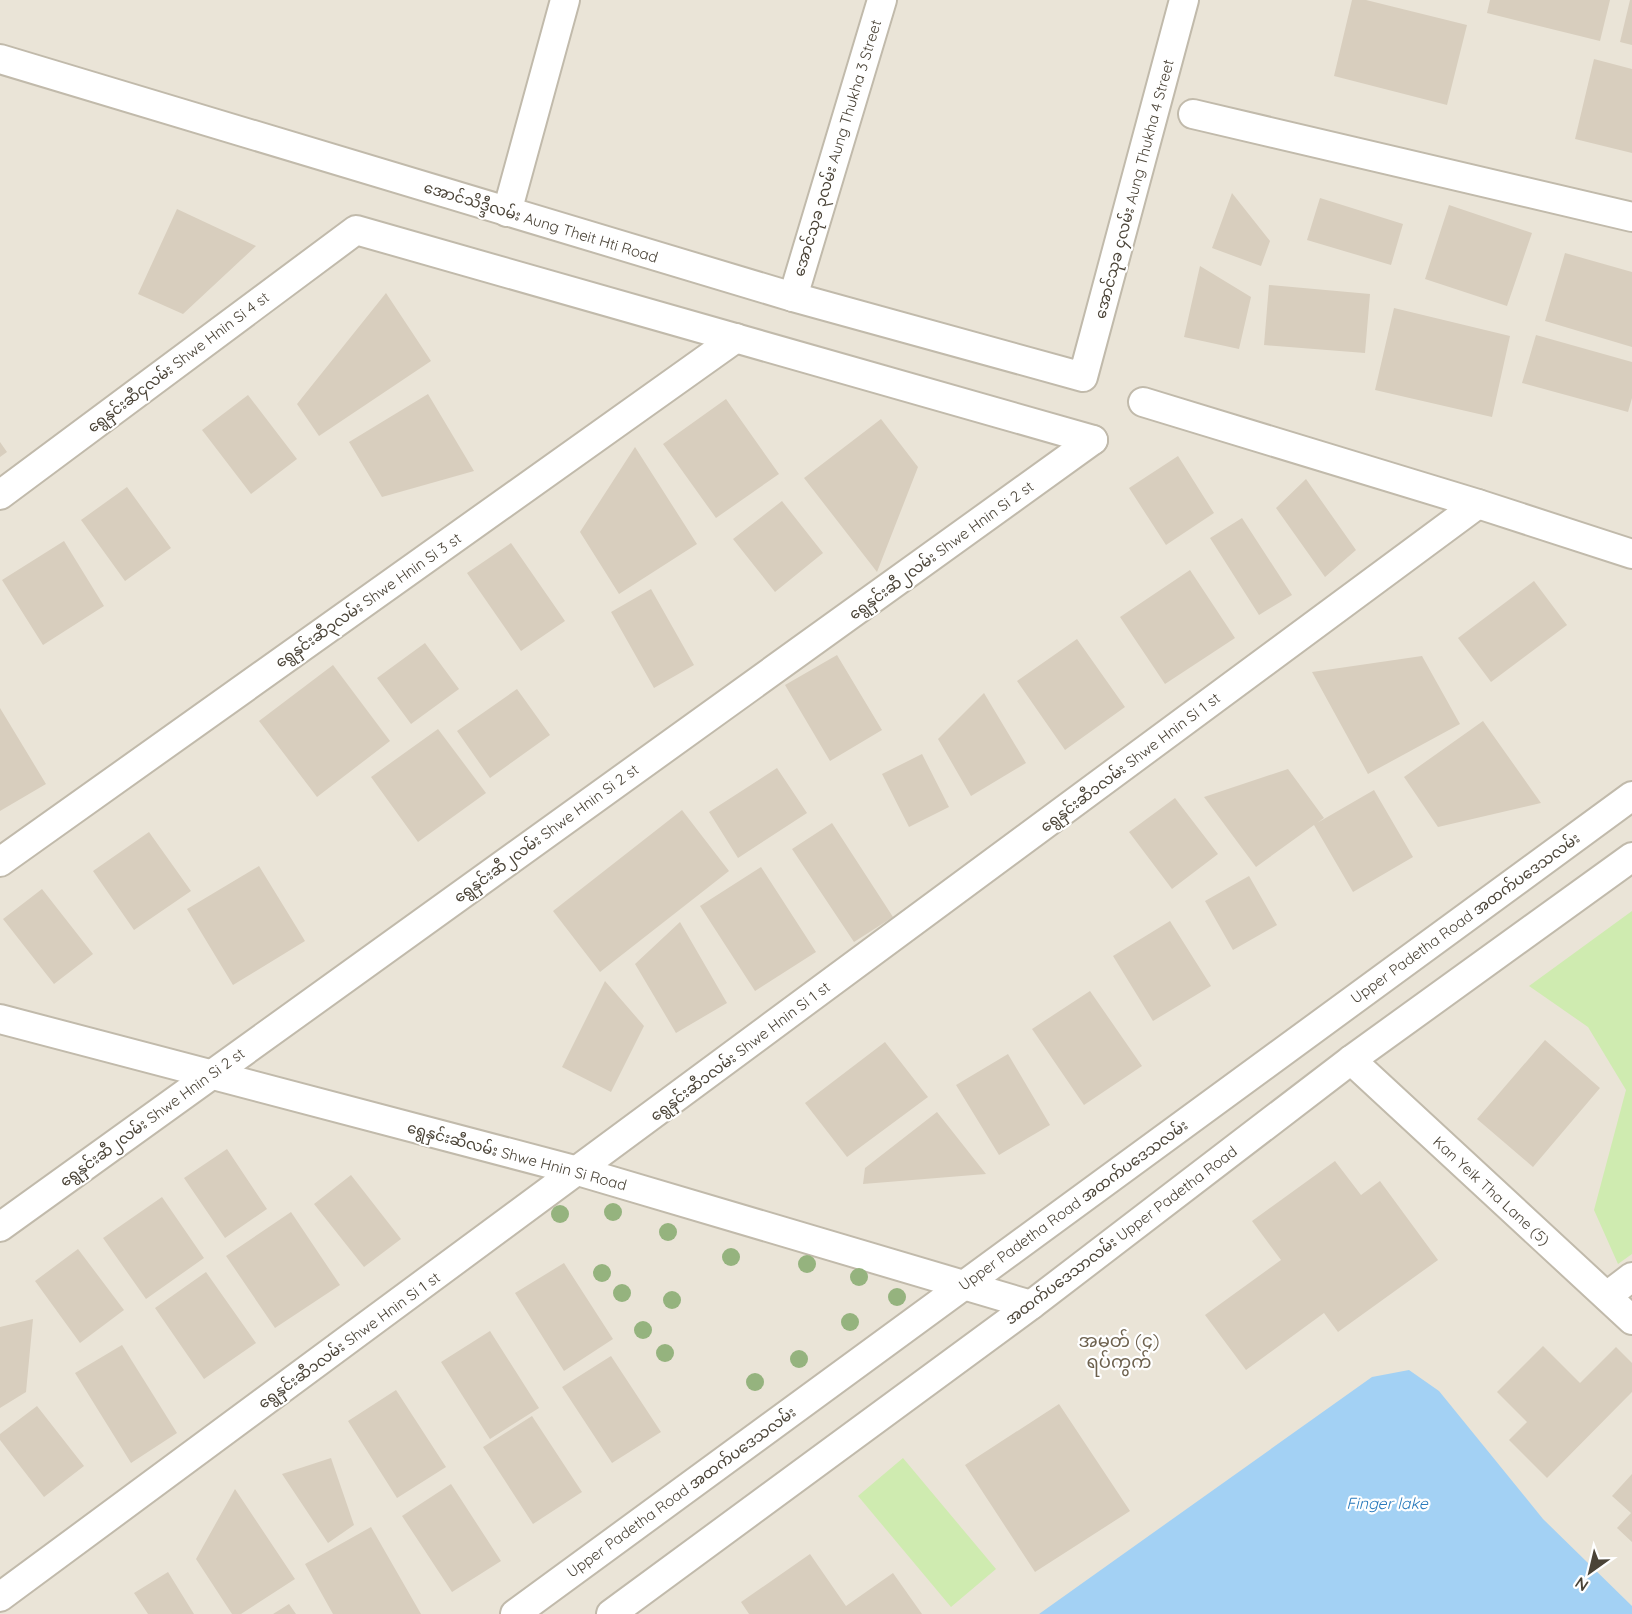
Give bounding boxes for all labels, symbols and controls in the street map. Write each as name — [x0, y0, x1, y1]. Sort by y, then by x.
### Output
street label: အောင်သုခ ၃လမ်း Aung Thukha 3 Street — [789, 17, 888, 280]
street label: အောင်သုခ ၄လမ်း Aung Thukha 4 Street — [1090, 57, 1181, 321]
street label: အောင်သိဒ္ဒီလမ်း Aung Theit Hti Road — [421, 177, 660, 270]
street label: ရွေနှင်းဆီ၄လမ်း Shwe Hnin Si 4 st — [83, 287, 274, 439]
street label: ရွေနှင်းဆီ၂လမ်း Shwe Hnin Si 2 st — [845, 477, 1039, 626]
street label: ရွေနှင်းဆီ၃လမ်း Shwe Hnin Si 3 st — [271, 528, 466, 674]
street label: ရွေနှင်းဆီ၁လမ်း Shwe Hnin Si 1 st — [1036, 688, 1225, 838]
street label: ရွေနှင်းဆီ၂လမ်း Shwe Hnin Si 2 st — [450, 760, 644, 909]
street label: Upper Padetha Road အထက်ပဒေသလမ်း — [1347, 828, 1583, 1008]
street label: ရွေနှင်းဆီ၁လမ်း Shwe Hnin Si 1 st — [646, 977, 835, 1127]
street label: ရွေနှင်းဆီ၂လမ်း Shwe Hnin Si 2 st — [56, 1044, 250, 1193]
street label: Upper Padetha Road အထက်ပဒေသလမ်း — [955, 1115, 1191, 1295]
street label: ရွေနှင်းဆီလမ်း Shwe Hnin Si Road — [404, 1118, 629, 1197]
street label: Kan Yeik Tha Lane (5) — [1430, 1132, 1554, 1249]
street label: အထက်ပဒေသာလမ်း Upper Padetha Road — [1001, 1141, 1241, 1329]
street label: ရွေနှင်းဆီ၁လမ်း Shwe Hnin Si 1 st — [254, 1268, 445, 1415]
district label: အမှတ် (၄) ရပ်ကွက် — [1078, 1328, 1160, 1377]
street label: Upper Padetha Road အထက်ပဒေသလမ်း — [563, 1402, 799, 1582]
water label: Finger lake — [1346, 1493, 1429, 1513]
north arrow — [1560, 1542, 1620, 1602]
text: N — [1571, 1573, 1592, 1596]

